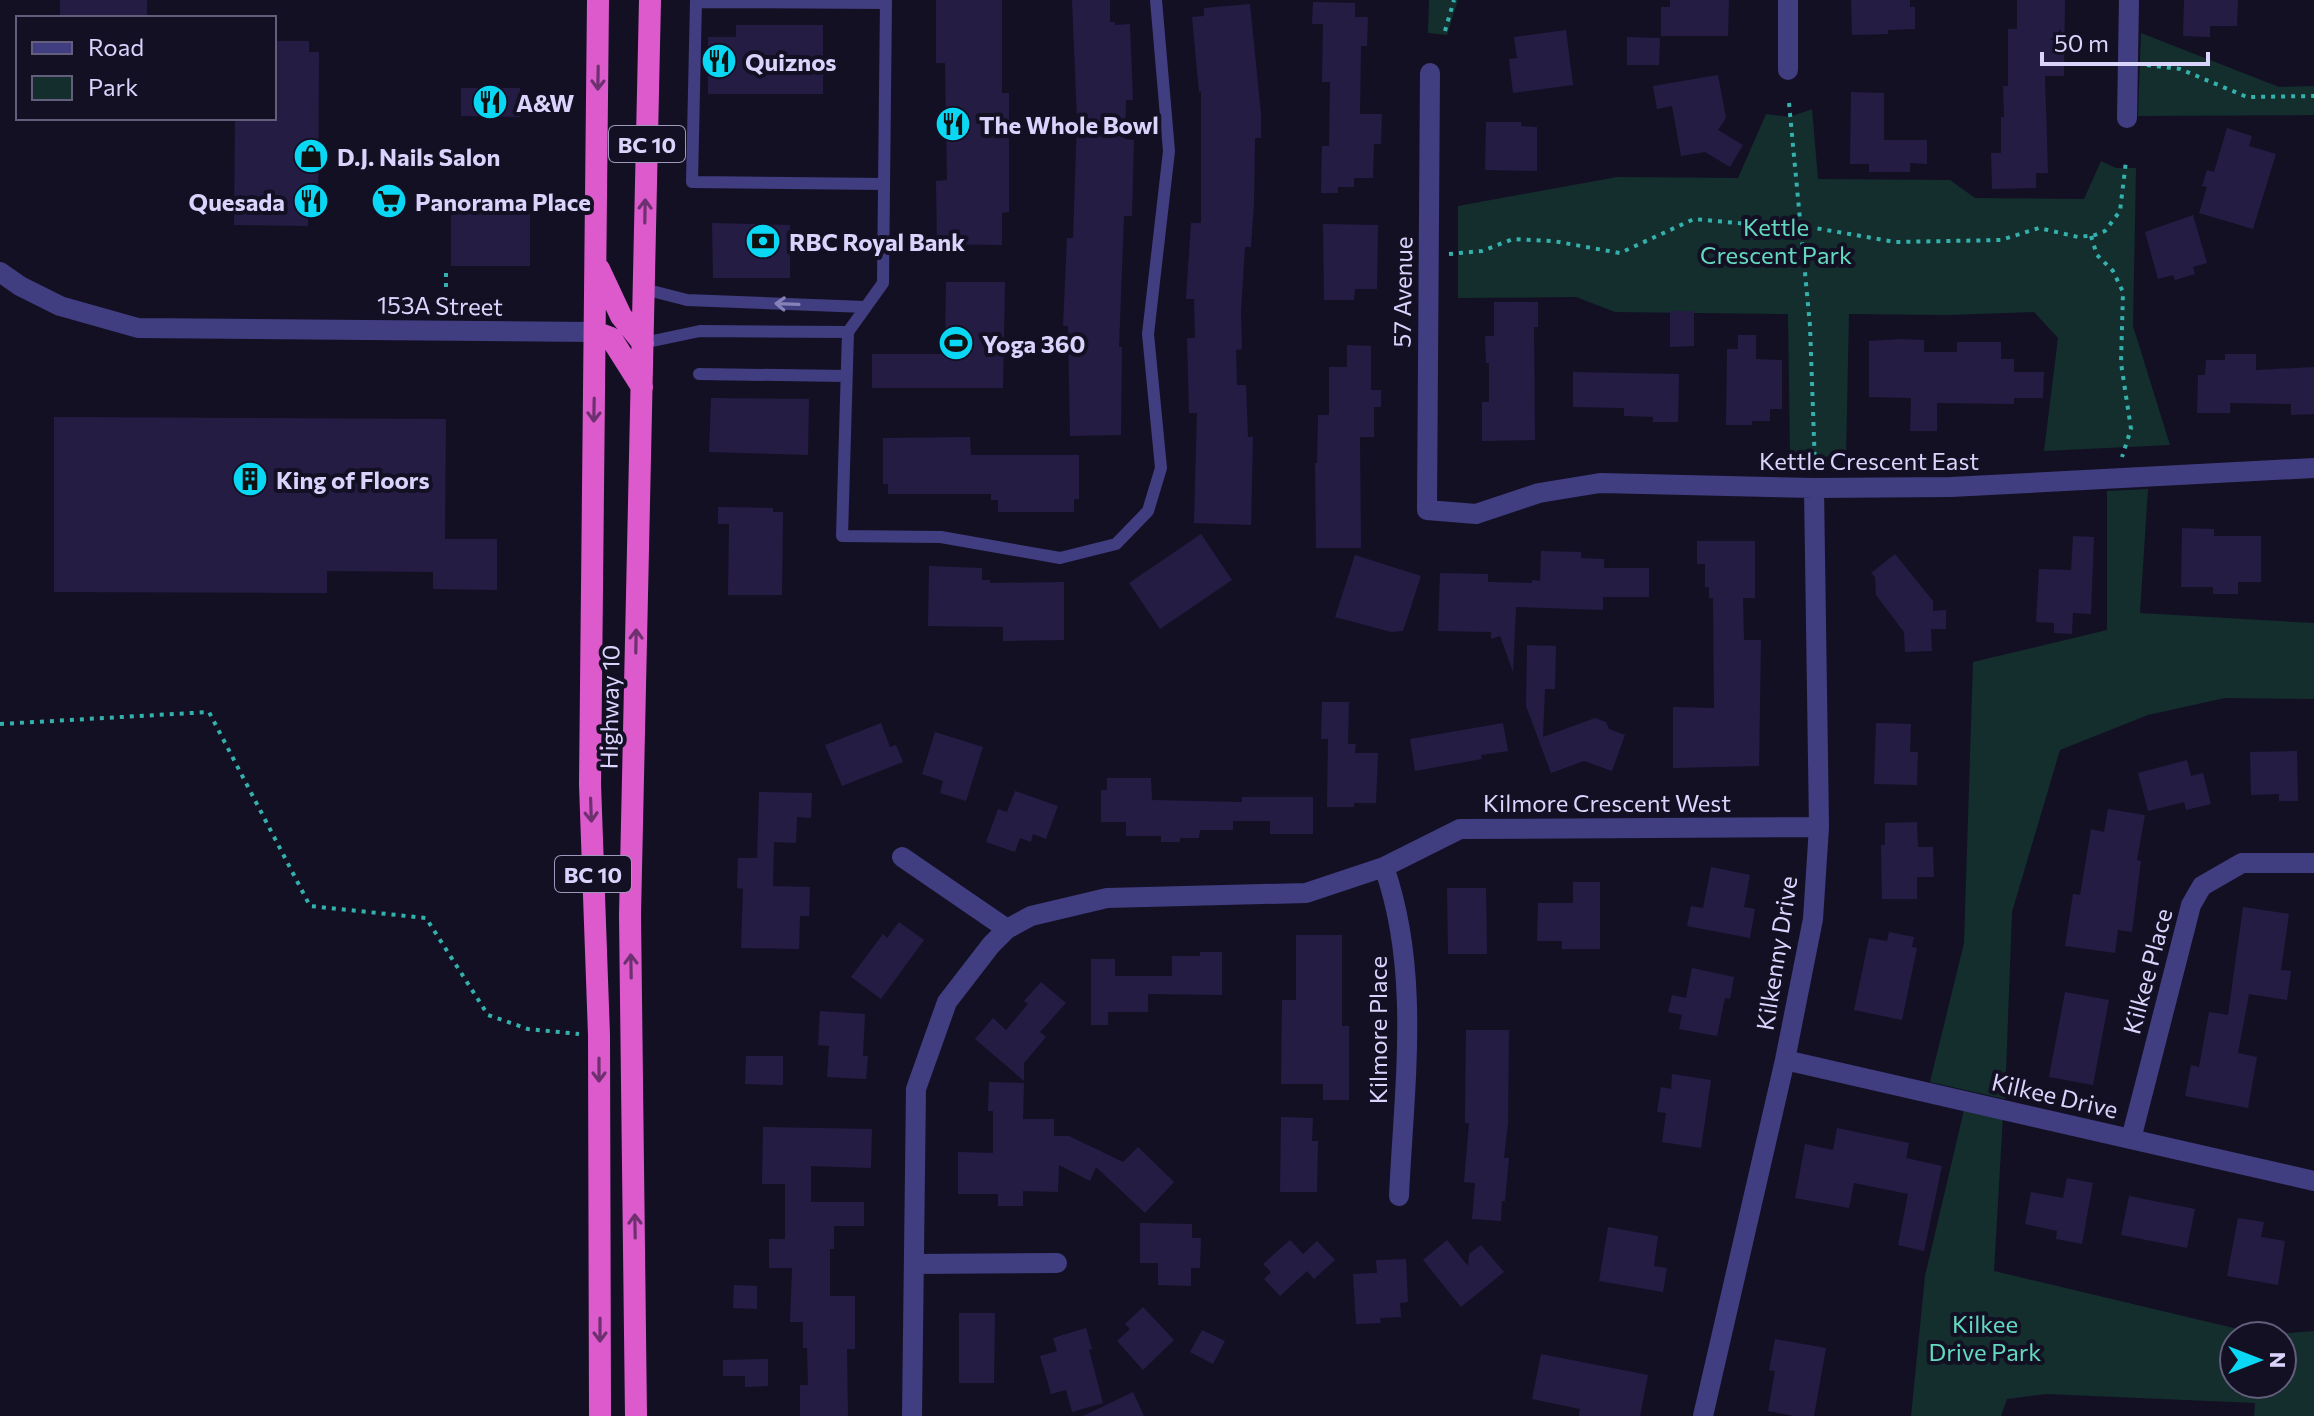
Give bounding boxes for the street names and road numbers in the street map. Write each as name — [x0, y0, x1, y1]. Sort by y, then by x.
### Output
road number: BC 10 — [609, 126, 685, 162]
street label: 57 Avenue — [1387, 236, 1417, 348]
street label: 153A Street — [377, 289, 503, 321]
street label: Kettle Crescent East — [1759, 446, 1979, 475]
street label: Highway 10 — [593, 644, 625, 770]
street label: Kilmore Crescent West — [1483, 788, 1731, 817]
road number: BC 10 — [555, 856, 631, 892]
street label: Kilkenny Drive — [1749, 874, 1803, 1032]
street label: Kilkee Place — [2116, 905, 2178, 1037]
street label: Kilmore Place — [1363, 956, 1392, 1104]
street label: Kilkee Drive — [1989, 1066, 2121, 1124]

